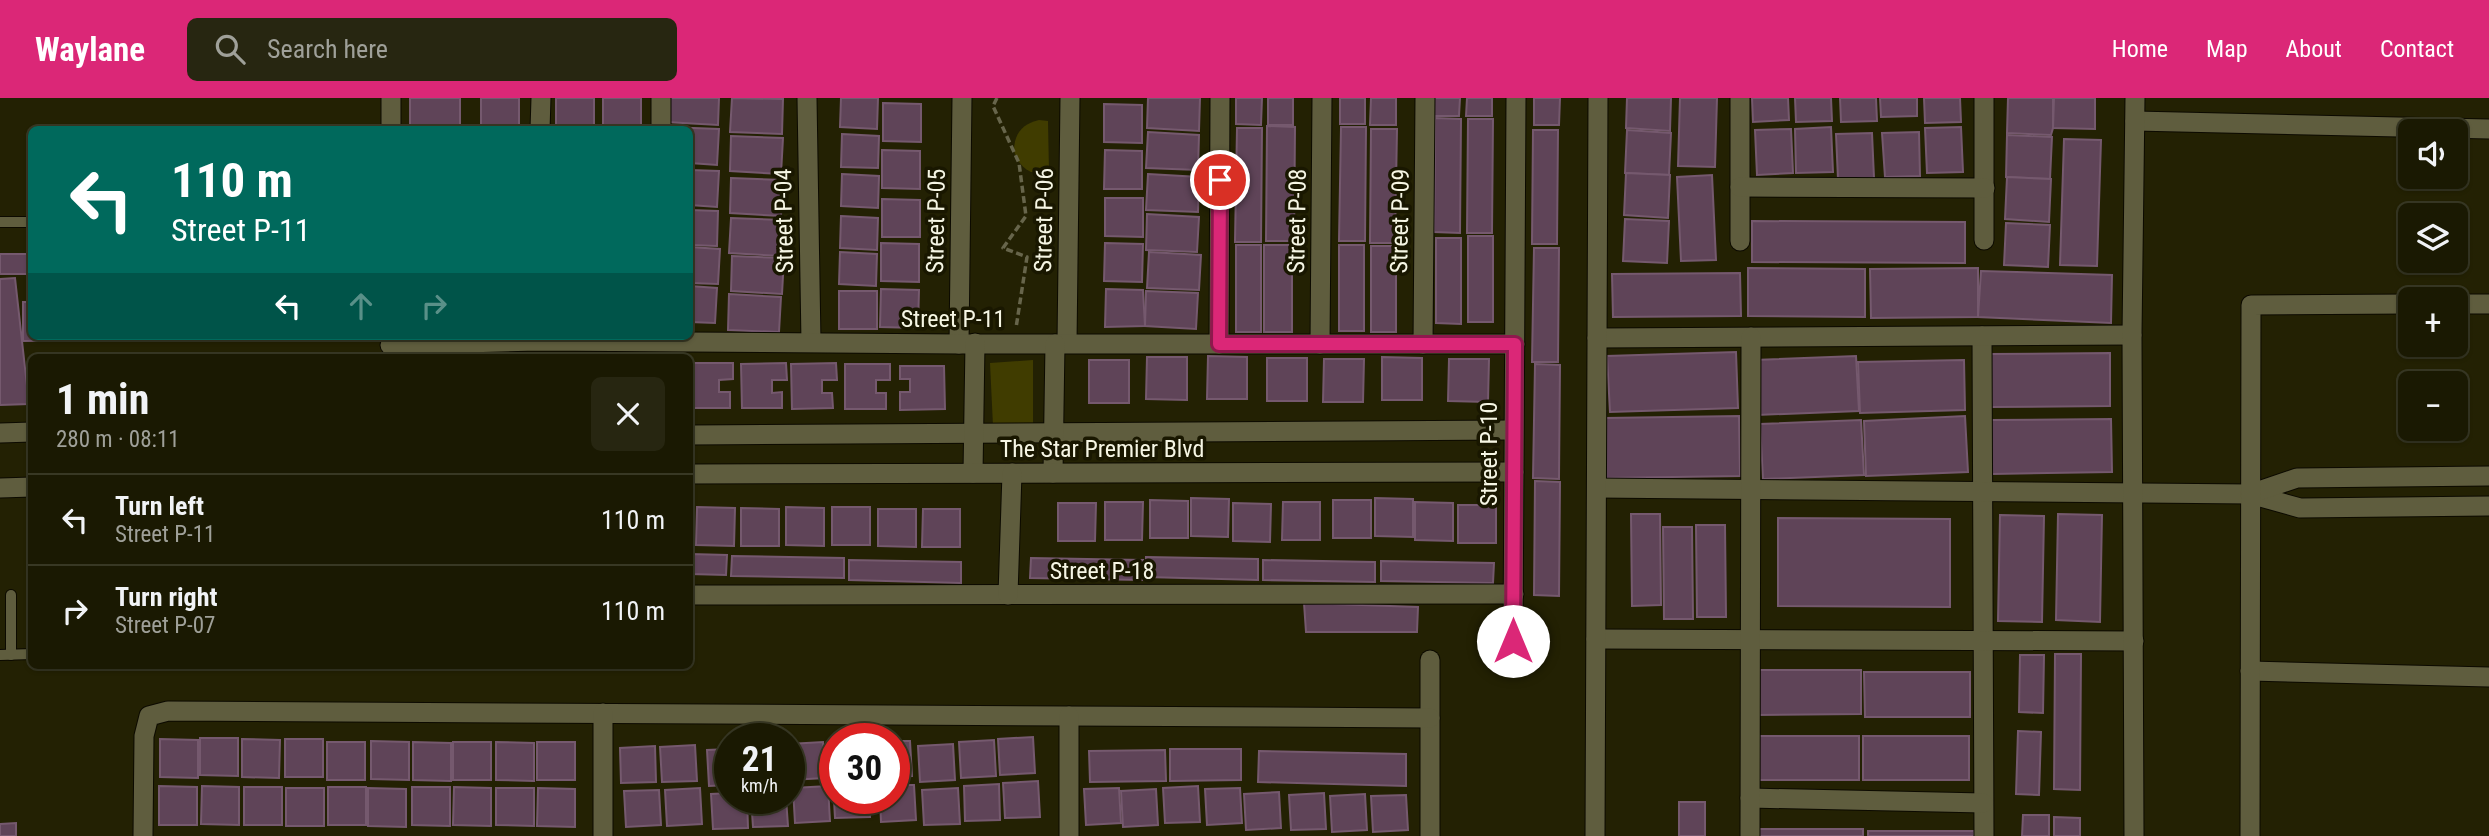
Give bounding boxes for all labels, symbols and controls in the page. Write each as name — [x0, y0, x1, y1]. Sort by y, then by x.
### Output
search box — [187, 18, 677, 81]
text: Waylane — [35, 30, 145, 69]
icon: search — [211, 30, 249, 68]
text: Search here — [267, 34, 388, 64]
text: Home — [2112, 35, 2168, 63]
text: Map — [2206, 35, 2248, 63]
text: About — [2286, 35, 2342, 63]
text: Contact — [2380, 35, 2454, 63]
map controls — [2398, 119, 2468, 441]
button: sound — [2398, 119, 2468, 189]
pin — [1190, 150, 1250, 210]
text: 110 m — [171, 152, 293, 209]
icon: left — [56, 154, 147, 245]
icon: arrive — [1201, 161, 1239, 199]
street label: Street P-06 — [1029, 167, 1059, 273]
street label: Street P-04 — [769, 168, 799, 274]
street label: Street P-05 — [921, 168, 951, 274]
street label: Street P-08 — [1282, 168, 1312, 274]
street label: Street P-09 — [1385, 168, 1415, 274]
button: layers — [2398, 203, 2468, 273]
text: Street P-11 — [171, 211, 311, 249]
icon: left — [269, 287, 307, 325]
icon: ahead — [342, 287, 380, 325]
icon: right — [415, 287, 453, 325]
button: + — [2398, 287, 2468, 357]
street label: Street P-11 — [901, 305, 1005, 333]
button: − — [2398, 371, 2468, 441]
text: 1 min — [56, 375, 149, 424]
button: close — [591, 377, 665, 451]
street label: Street P-10 — [1475, 402, 1503, 506]
text: 280 m · 08:11 — [56, 426, 180, 453]
street label: The Star Premier Blvd — [1000, 435, 1204, 463]
text: Turn left — [115, 491, 204, 521]
icon: left — [56, 501, 94, 539]
text: 110 m — [601, 505, 665, 535]
text: Street P-11 — [115, 521, 215, 548]
street label: Street P-18 — [1050, 557, 1154, 585]
text: Turn right — [115, 582, 217, 612]
icon: right — [56, 592, 94, 630]
text: 110 m — [601, 596, 665, 626]
position arrow — [1476, 604, 1550, 678]
text: Street P-07 — [115, 612, 215, 639]
speed limit sign: 30 — [819, 723, 910, 814]
text: 21 — [742, 739, 777, 780]
text: km/h — [741, 775, 778, 796]

